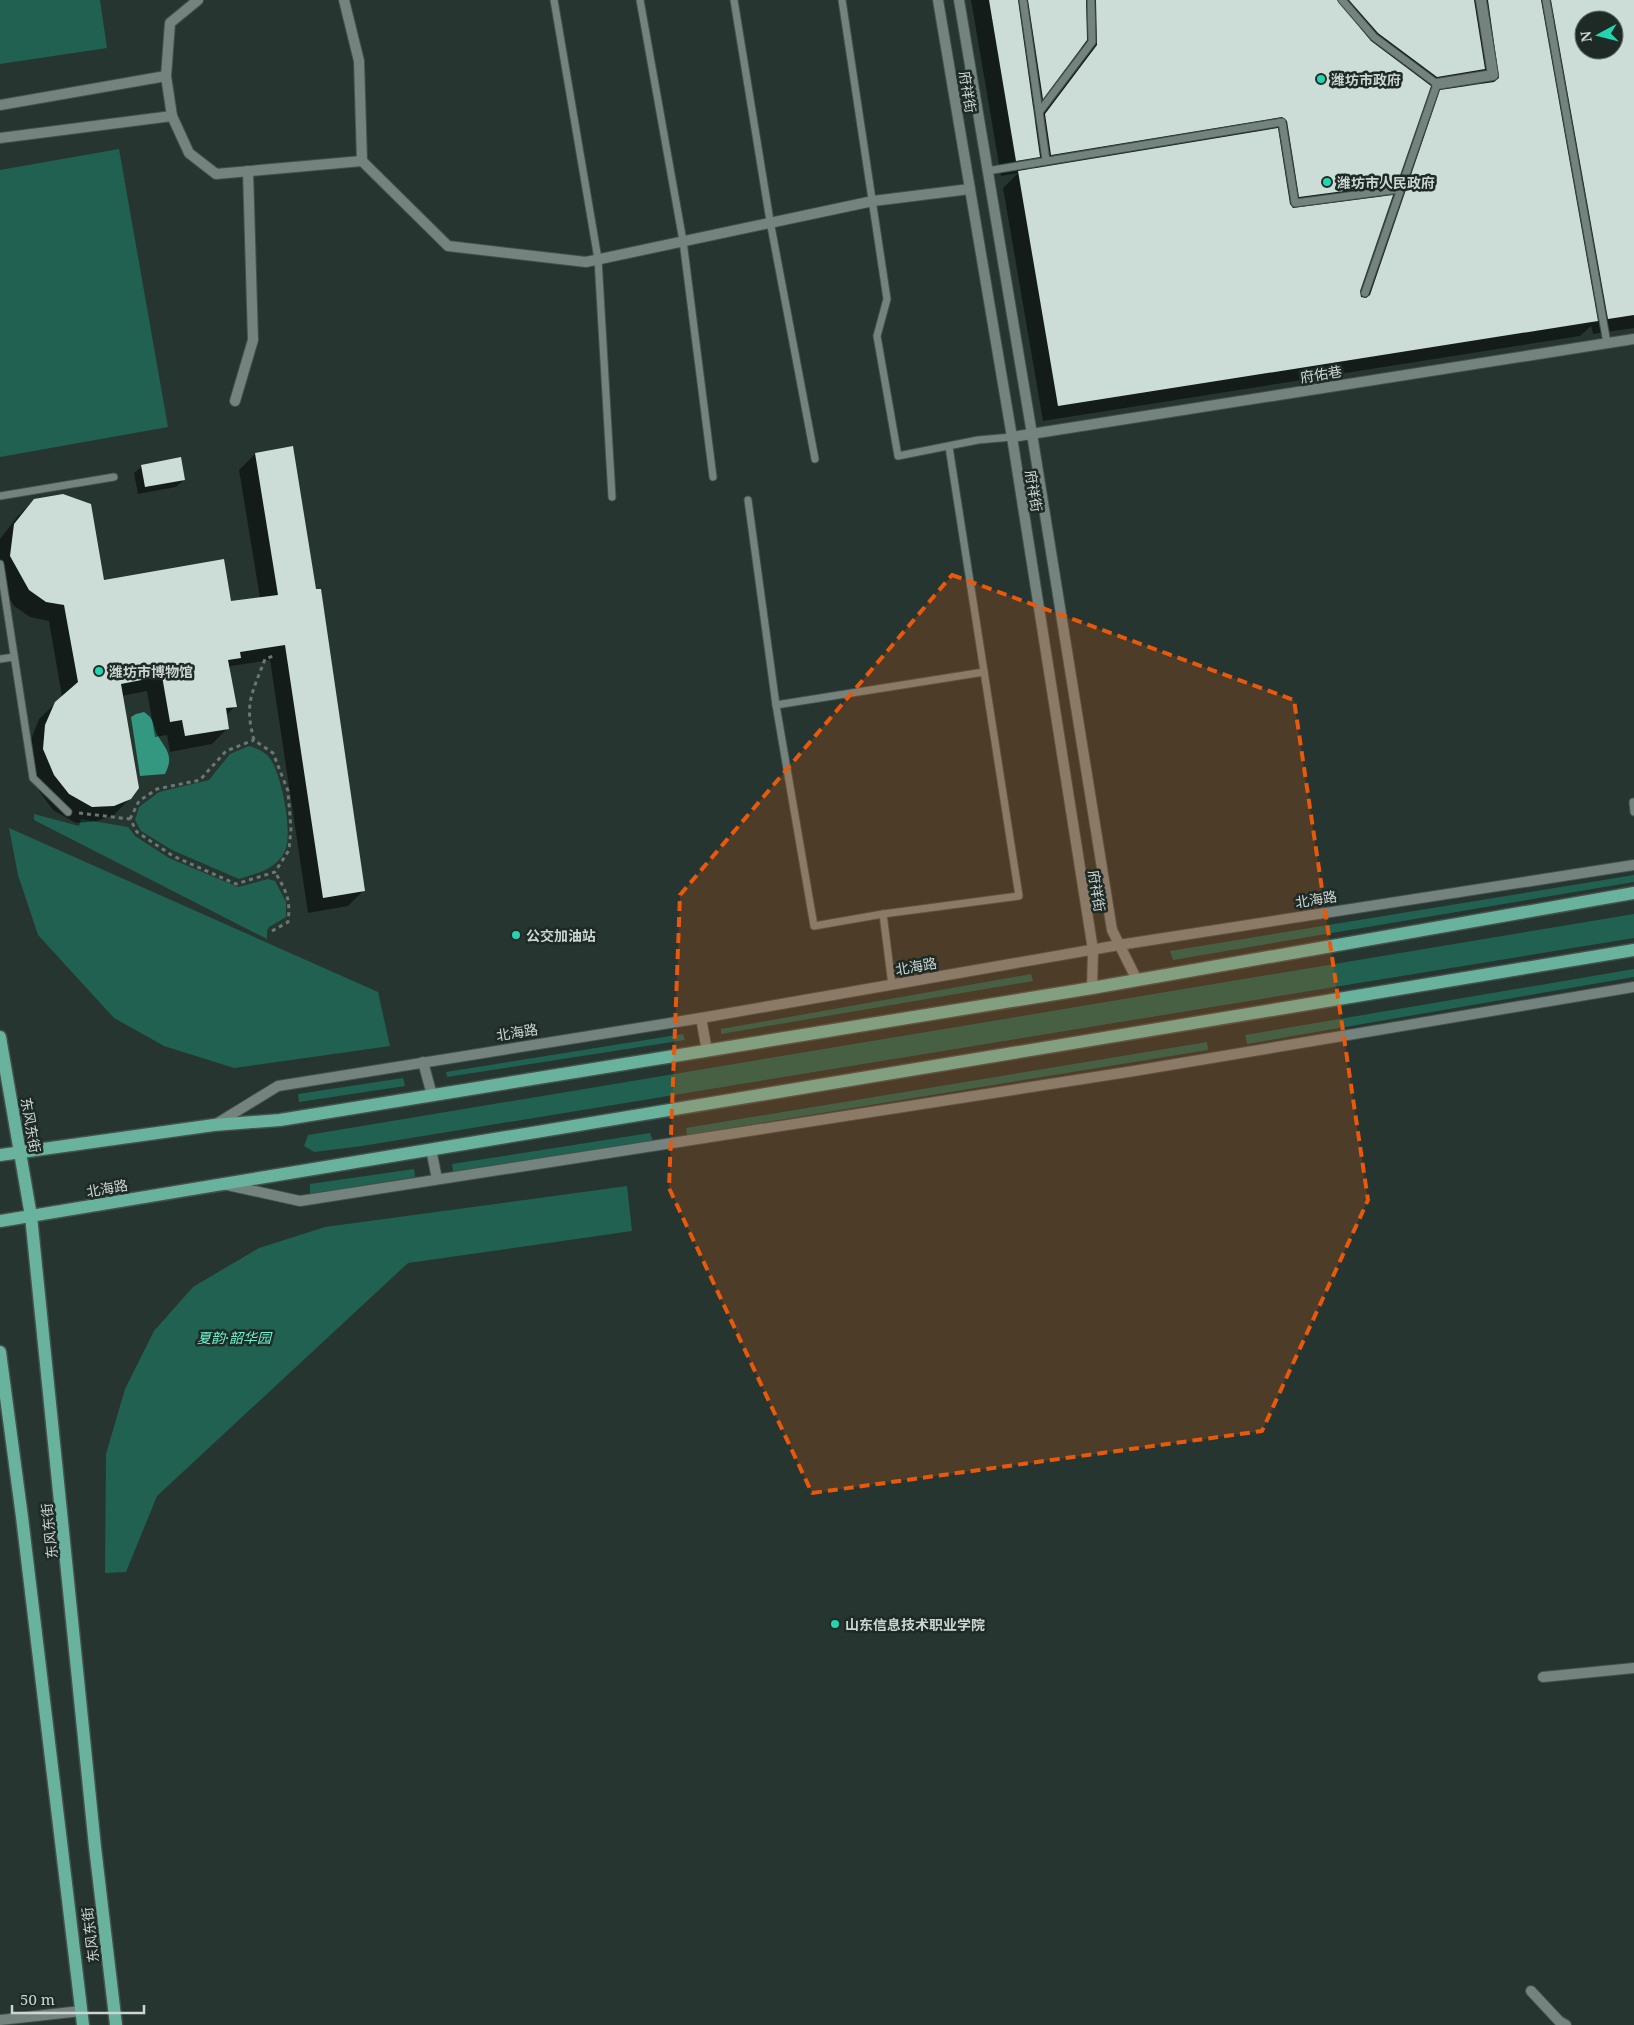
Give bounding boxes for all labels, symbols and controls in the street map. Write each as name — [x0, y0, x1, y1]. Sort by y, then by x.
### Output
north arrow — [1574, 10, 1624, 60]
text: N — [1575, 30, 1596, 43]
street label: 府祥街 — [955, 70, 981, 114]
place label: 潍坊市政府 — [1331, 70, 1401, 89]
marker: 潍坊市政府 — [1315, 73, 1327, 85]
place label: 潍坊市人民政府 — [1337, 173, 1435, 192]
marker: 潍坊市人民政府 — [1321, 176, 1333, 188]
street label: 府佑巷 — [1299, 361, 1343, 387]
street label: 府祥街 — [1021, 469, 1047, 513]
place label: 潍坊市博物馆 — [109, 662, 193, 681]
marker: 潍坊市博物馆 — [93, 665, 105, 677]
street label: 府祥街 — [1084, 869, 1110, 913]
street label: 北海路 — [1294, 886, 1338, 912]
place label: 公交加油站 — [526, 926, 596, 945]
marker: 公交加油站 — [510, 929, 522, 941]
street label: 北海路 — [894, 953, 938, 979]
street label: 北海路 — [495, 1019, 539, 1045]
street label: 东风东街 — [17, 1096, 45, 1154]
street label: 北海路 — [85, 1175, 129, 1201]
park label: 夏韵·韶华园 — [197, 1328, 273, 1347]
street label: 东风东街 — [37, 1502, 61, 1560]
place label: 山东信息技术职业学院 — [845, 1615, 985, 1634]
marker: 山东信息技术职业学院 — [829, 1618, 841, 1630]
street label: 东风东街 — [77, 1906, 103, 1964]
scale bar — [12, 1982, 145, 2014]
text: 50 m — [20, 1989, 55, 2009]

